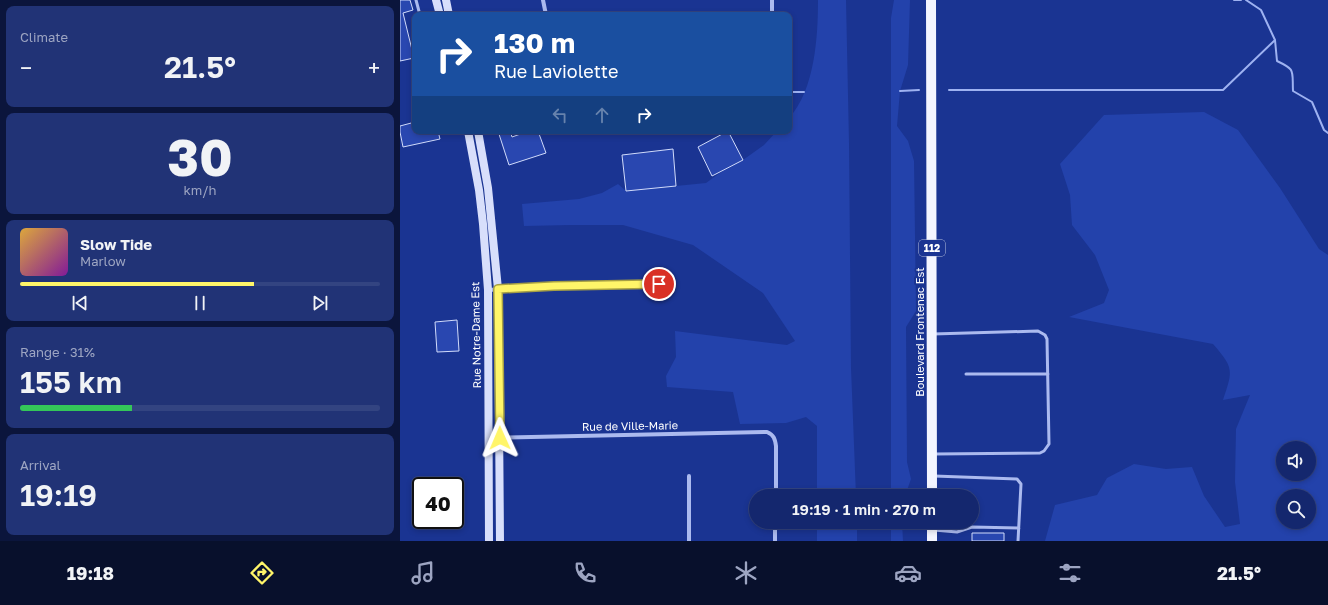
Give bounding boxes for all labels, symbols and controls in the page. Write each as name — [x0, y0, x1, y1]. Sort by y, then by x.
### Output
text: 130 m — [494, 26, 575, 59]
icon: right — [428, 28, 480, 80]
text: Climate — [20, 29, 68, 45]
text: 21.5° — [164, 49, 236, 85]
text: − — [20, 54, 32, 81]
text: + — [368, 54, 380, 81]
text: Rue Laviolette — [494, 60, 618, 82]
icon: left — [549, 104, 571, 126]
icon: ahead — [591, 104, 613, 126]
icon: right — [633, 104, 655, 126]
text: 30 — [167, 125, 233, 187]
text: km/h — [183, 182, 217, 198]
text: Slow Tide — [80, 235, 152, 253]
road number: 112 — [919, 240, 945, 256]
text: Marlow — [80, 253, 126, 269]
pin — [642, 267, 676, 301]
street label: Boulevard Frontenac Est — [913, 267, 926, 397]
icon: arrive — [648, 273, 670, 295]
street label: Rue Notre-Dame Est — [468, 281, 483, 389]
icon: previous — [69, 292, 91, 314]
icon: pause — [189, 292, 211, 314]
icon: next — [309, 292, 331, 314]
text: Range · 31% — [20, 344, 95, 360]
text: 155 km — [20, 364, 122, 400]
position arrow — [479, 417, 521, 459]
street label: Rue de Ville-Marie — [582, 418, 678, 433]
map controls — [1276, 441, 1316, 529]
button: sound — [1276, 441, 1316, 481]
text: Arrival — [20, 457, 61, 473]
text: 19:19 — [20, 477, 97, 513]
speed limit sign: 40 — [412, 477, 464, 529]
button: search — [1276, 489, 1316, 529]
text: 19:19 · 1 min · 270 m — [792, 500, 936, 518]
icon: directions — [248, 559, 276, 587]
icon: music — [409, 559, 437, 587]
icon: phone — [571, 559, 599, 587]
icon: climate — [732, 559, 760, 587]
icon: car — [894, 559, 922, 587]
icon: filters — [1056, 559, 1084, 587]
text: 19:18 — [67, 562, 114, 584]
text: 21.5° — [1217, 562, 1261, 584]

